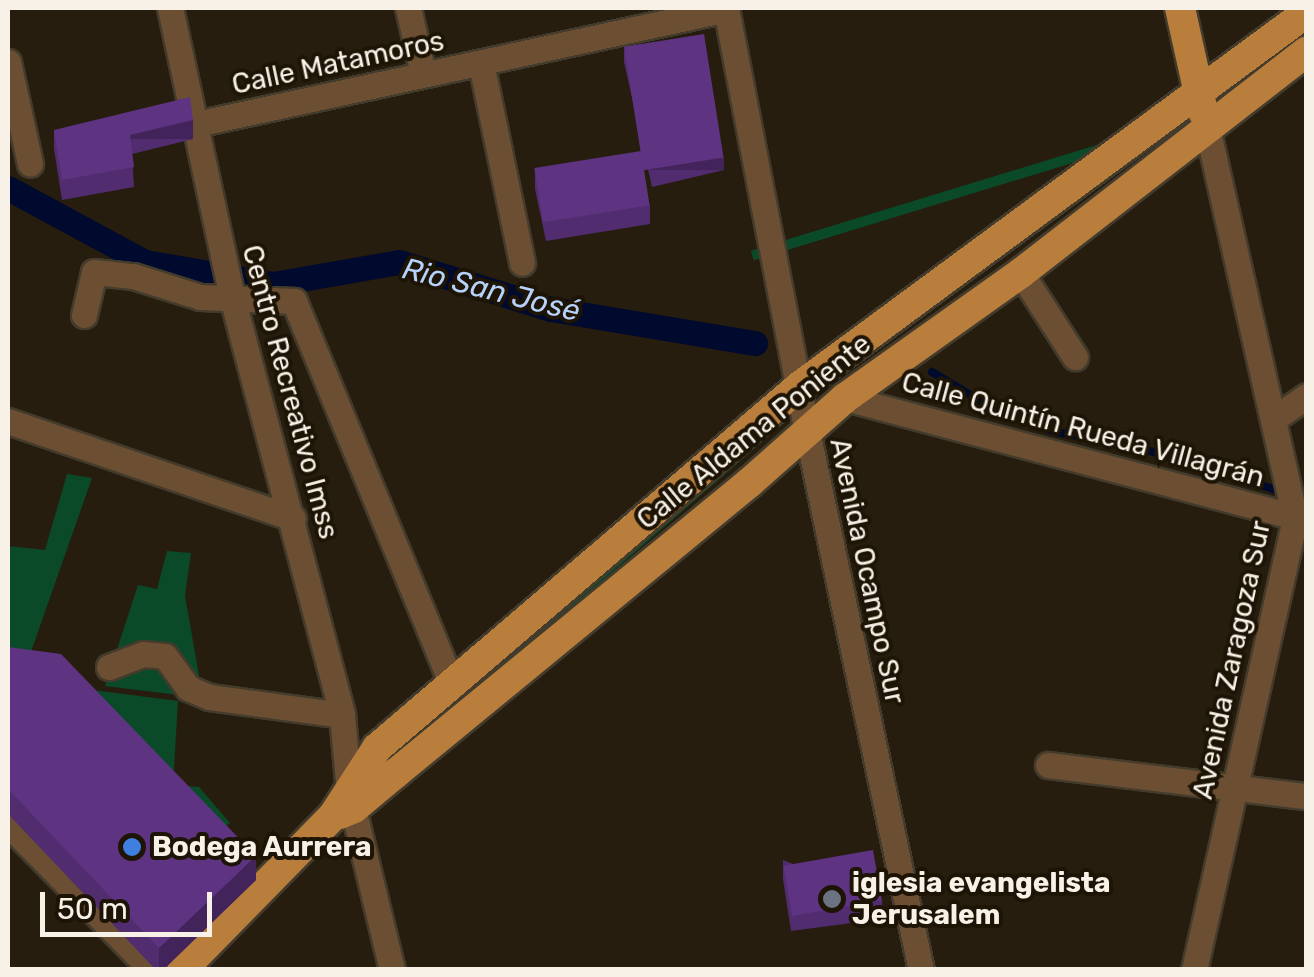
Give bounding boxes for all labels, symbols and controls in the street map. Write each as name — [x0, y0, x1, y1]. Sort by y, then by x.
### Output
street label: Calle Matamoros — [229, 24, 447, 102]
street label: Centro Recreativo Imss — [235, 241, 345, 543]
water label: Rio San José — [399, 251, 583, 329]
street label: Calle Aldama Poniente — [630, 327, 878, 537]
street label: Calle Quintín Rueda Villagrán — [898, 365, 1268, 495]
street label: Avenida Ocampo Sur — [822, 435, 912, 707]
street label: Avenida Zaragoza Sur — [1186, 518, 1278, 802]
place label: Bodega Aurrera — [152, 830, 372, 864]
marker: Bodega Aurrera — [121, 836, 143, 858]
place label: iglesia evangelista Jerusalem — [852, 866, 1110, 932]
scale bar — [45, 872, 218, 934]
marker: iglesia evangelista Jerusalem — [821, 888, 843, 910]
text: 50 m — [57, 891, 128, 927]

